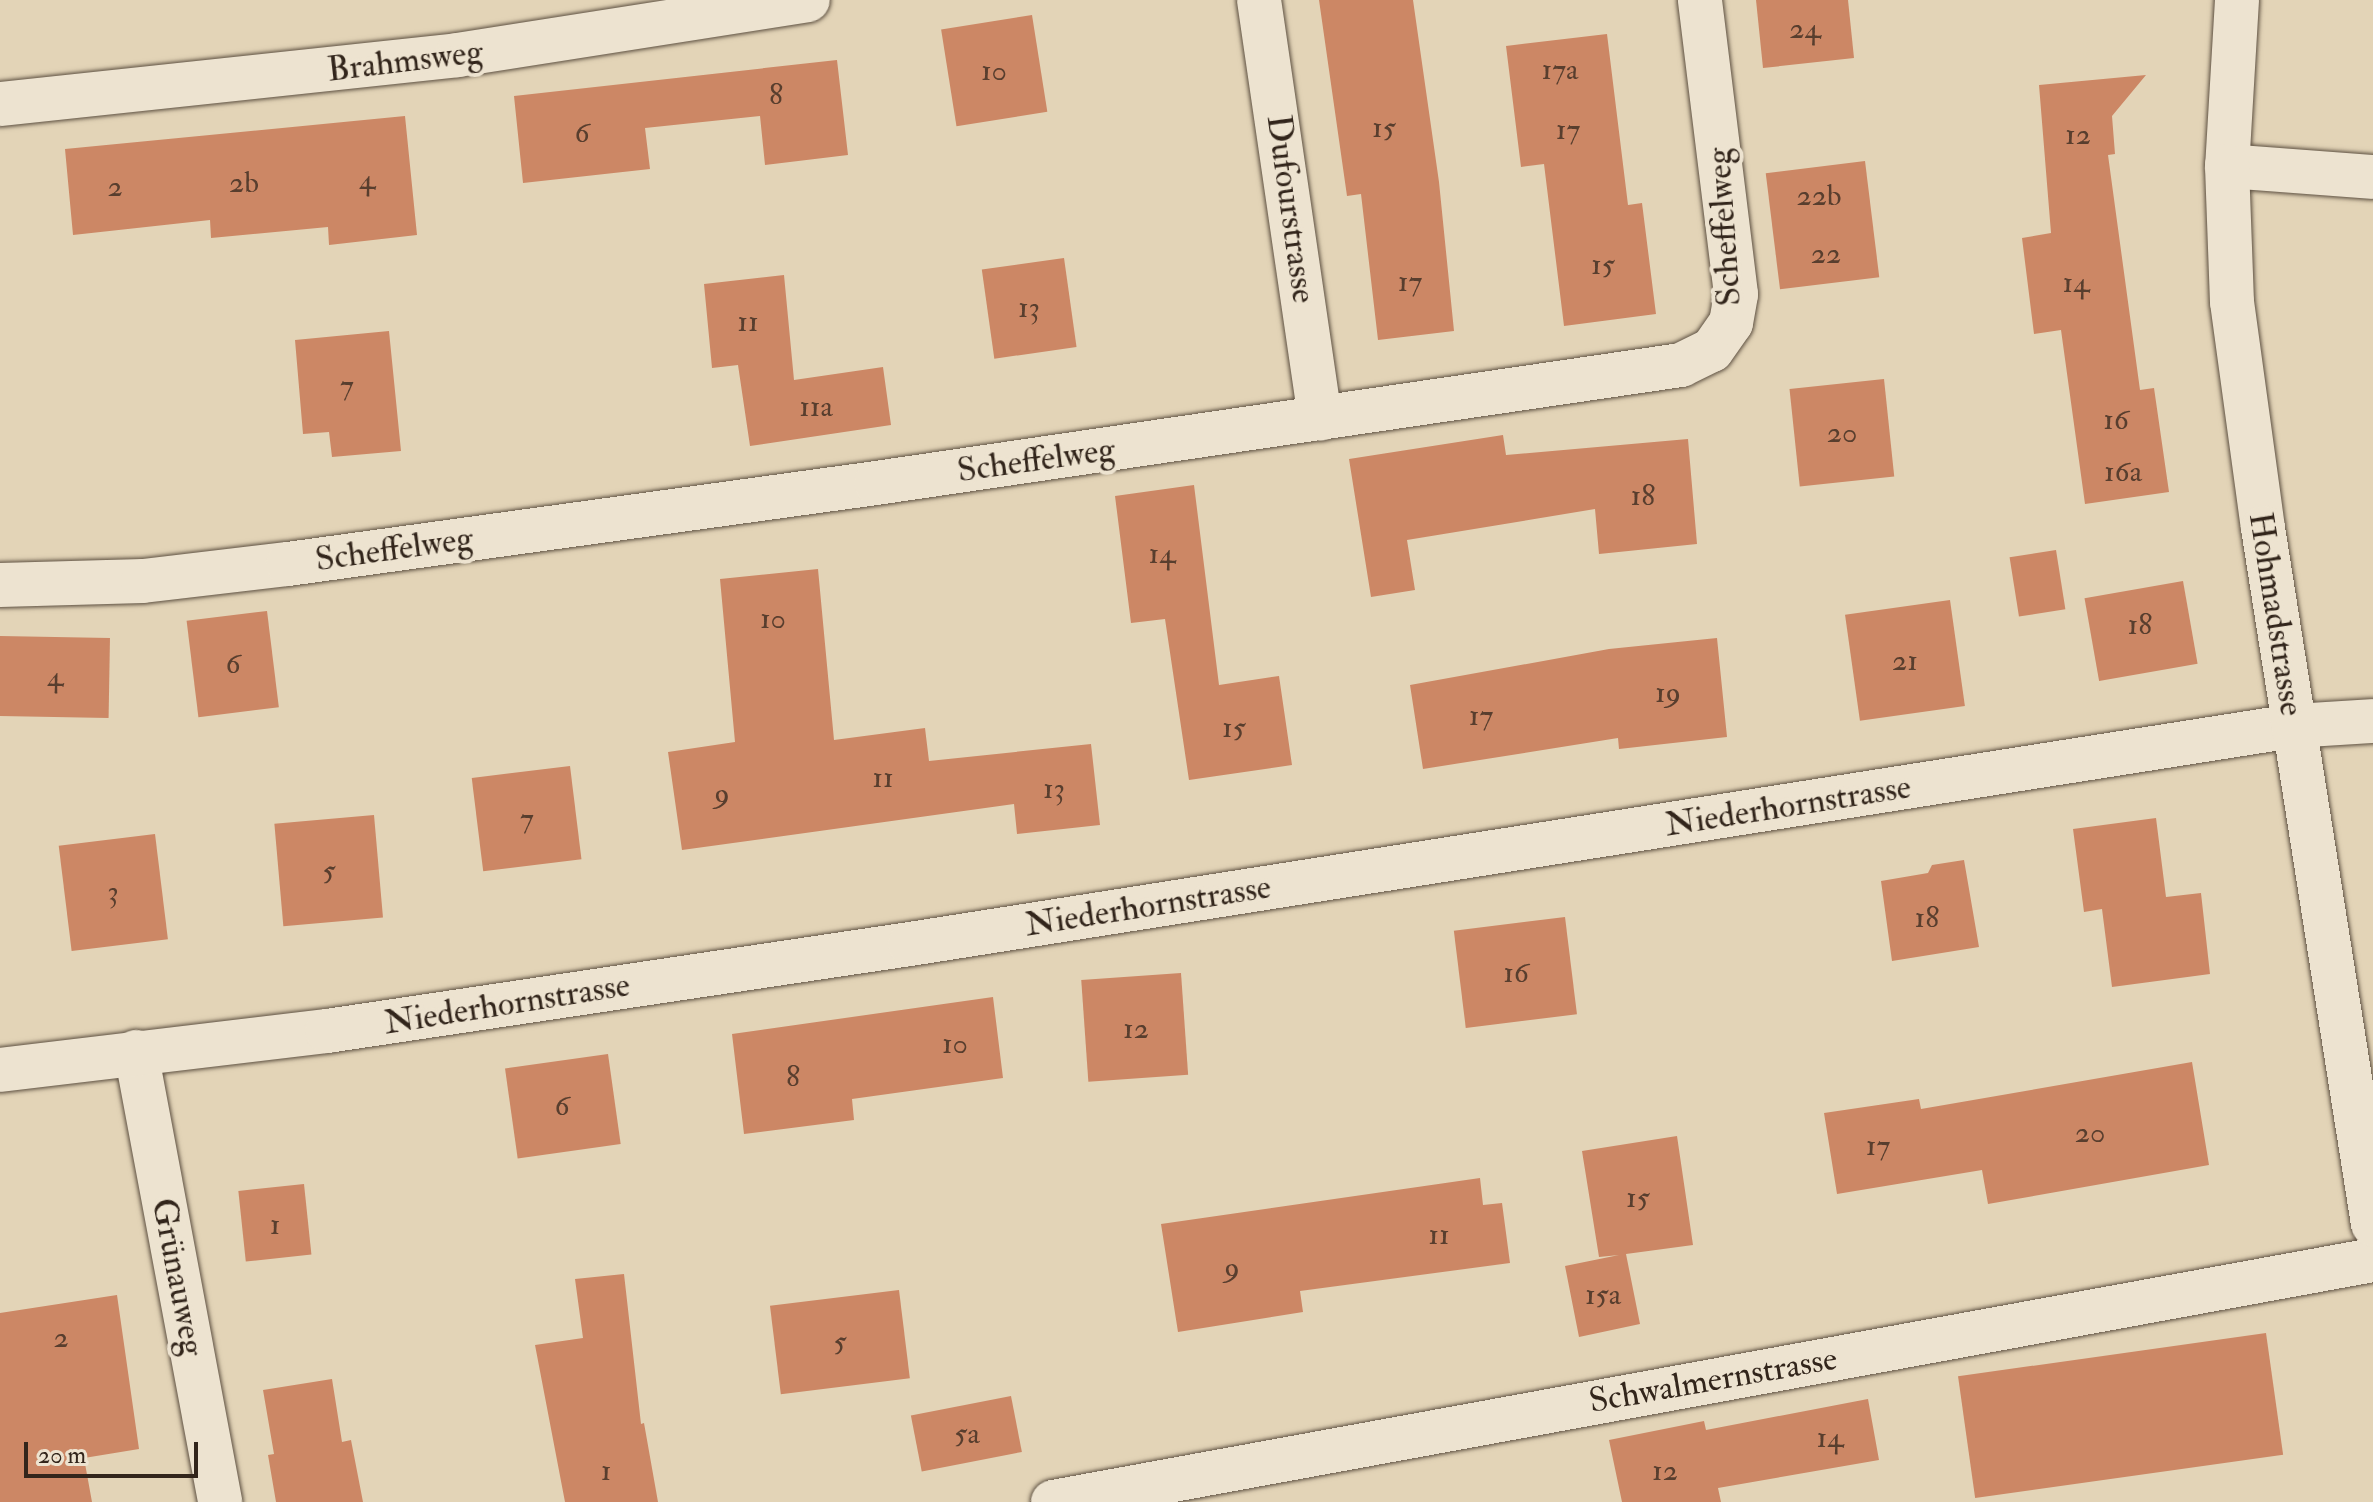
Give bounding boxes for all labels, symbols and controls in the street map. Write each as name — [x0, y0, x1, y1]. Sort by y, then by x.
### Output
house number: 24 — [1789, 11, 1821, 47]
street label: Brahmsweg — [325, 31, 485, 91]
house number: 17a — [1542, 52, 1578, 88]
house number: 10 — [981, 53, 1007, 89]
house number: 8 — [769, 77, 783, 113]
house number: 15 — [1372, 110, 1396, 146]
street label: Dufourstrasse — [1258, 112, 1324, 306]
house number: 17 — [1556, 112, 1580, 148]
house number: 6 — [574, 115, 590, 151]
house number: 12 — [2065, 117, 2091, 153]
street label: Scheffelweg — [1698, 147, 1750, 307]
house number: 4 — [359, 162, 375, 198]
house number: 2b — [229, 165, 259, 201]
house number: 2 — [107, 169, 123, 205]
house number: 22b — [1796, 178, 1842, 214]
house number: 22 — [1811, 236, 1841, 272]
house number: 15 — [1591, 247, 1615, 283]
house number: 17 — [1398, 264, 1422, 300]
house number: 14 — [2063, 265, 2089, 301]
house number: 13 — [1018, 290, 1040, 326]
house number: 11 — [737, 304, 759, 340]
house number: 7 — [340, 368, 354, 404]
house number: 11a — [799, 389, 833, 425]
house number: 16 — [2103, 402, 2129, 438]
house number: 20 — [1827, 415, 1857, 451]
street label: Scheffelweg — [955, 429, 1117, 491]
house number: 16a — [2104, 454, 2142, 490]
house number: 18 — [1631, 478, 1655, 514]
street label: Hohmadstrasse — [2240, 509, 2312, 719]
street label: Scheffelweg — [313, 518, 475, 580]
house number: 14 — [1149, 536, 1175, 572]
house number: 10 — [760, 601, 786, 637]
house number: 18 — [2128, 607, 2152, 643]
house number: 21 — [1892, 643, 1918, 679]
house number: 6 — [225, 646, 241, 682]
house number: 4 — [47, 659, 63, 695]
house number: 19 — [1655, 675, 1681, 711]
house number: 17 — [1469, 698, 1493, 734]
house number: 15 — [1222, 710, 1246, 746]
house number: 11 — [872, 760, 894, 796]
street label: Niederhornstrasse — [1662, 766, 1914, 846]
house number: 13 — [1043, 771, 1065, 807]
house number: 9 — [714, 776, 730, 812]
house number: 7 — [520, 801, 534, 837]
house number: 5 — [322, 853, 336, 889]
street label: Niederhornstrasse — [1022, 866, 1274, 946]
house number: 3 — [107, 874, 119, 910]
house number: 18 — [1915, 900, 1939, 936]
house number: 16 — [1503, 955, 1529, 991]
street label: Niederhornstrasse — [381, 964, 633, 1044]
house number: 12 — [1123, 1011, 1149, 1047]
house number: 10 — [942, 1026, 968, 1062]
house number: 8 — [786, 1059, 800, 1095]
house number: 6 — [554, 1088, 570, 1124]
house number: 20 — [2075, 1115, 2105, 1151]
house number: 17 — [1866, 1128, 1890, 1164]
house number: 15 — [1626, 1180, 1650, 1216]
street label: Grünauweg — [143, 1195, 213, 1359]
house number: 1 — [270, 1207, 280, 1243]
house number: 11 — [1428, 1217, 1450, 1253]
house number: 9 — [1224, 1250, 1240, 1286]
house number: 15a — [1585, 1277, 1621, 1313]
house number: 2 — [53, 1320, 69, 1356]
house number: 5 — [833, 1324, 847, 1360]
street label: Schwalmernstrasse — [1586, 1338, 1840, 1422]
house number: 5a — [954, 1416, 980, 1452]
house number: 14 — [1817, 1420, 1843, 1456]
scale bar — [28, 1426, 202, 1476]
text: 20 m — [38, 1440, 86, 1471]
house number: 1 — [601, 1453, 611, 1489]
house number: 12 — [1652, 1453, 1678, 1489]

